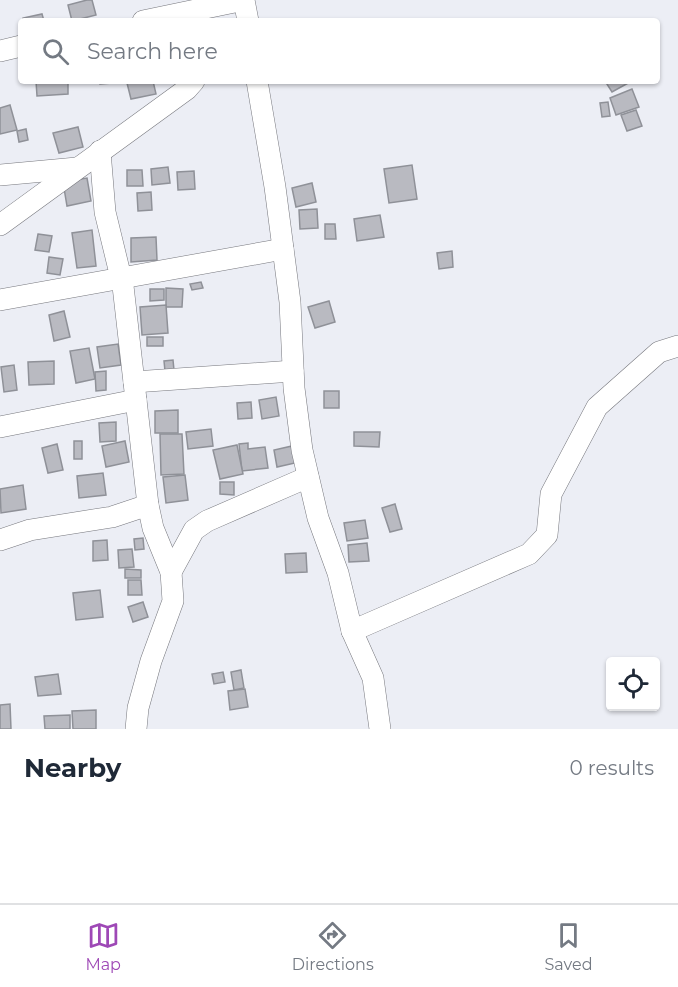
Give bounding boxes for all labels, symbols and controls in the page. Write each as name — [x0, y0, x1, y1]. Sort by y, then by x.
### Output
search box — [18, 18, 660, 84]
icon: search — [39, 35, 72, 68]
text: Search here — [87, 38, 218, 65]
map controls — [606, 657, 660, 711]
button: locate — [606, 657, 660, 711]
text: Nearby — [24, 752, 121, 784]
text: 0 results — [569, 756, 654, 780]
tab: Map — [85, 919, 121, 974]
tab: Directions — [292, 919, 374, 974]
tab: Saved — [545, 919, 593, 974]

